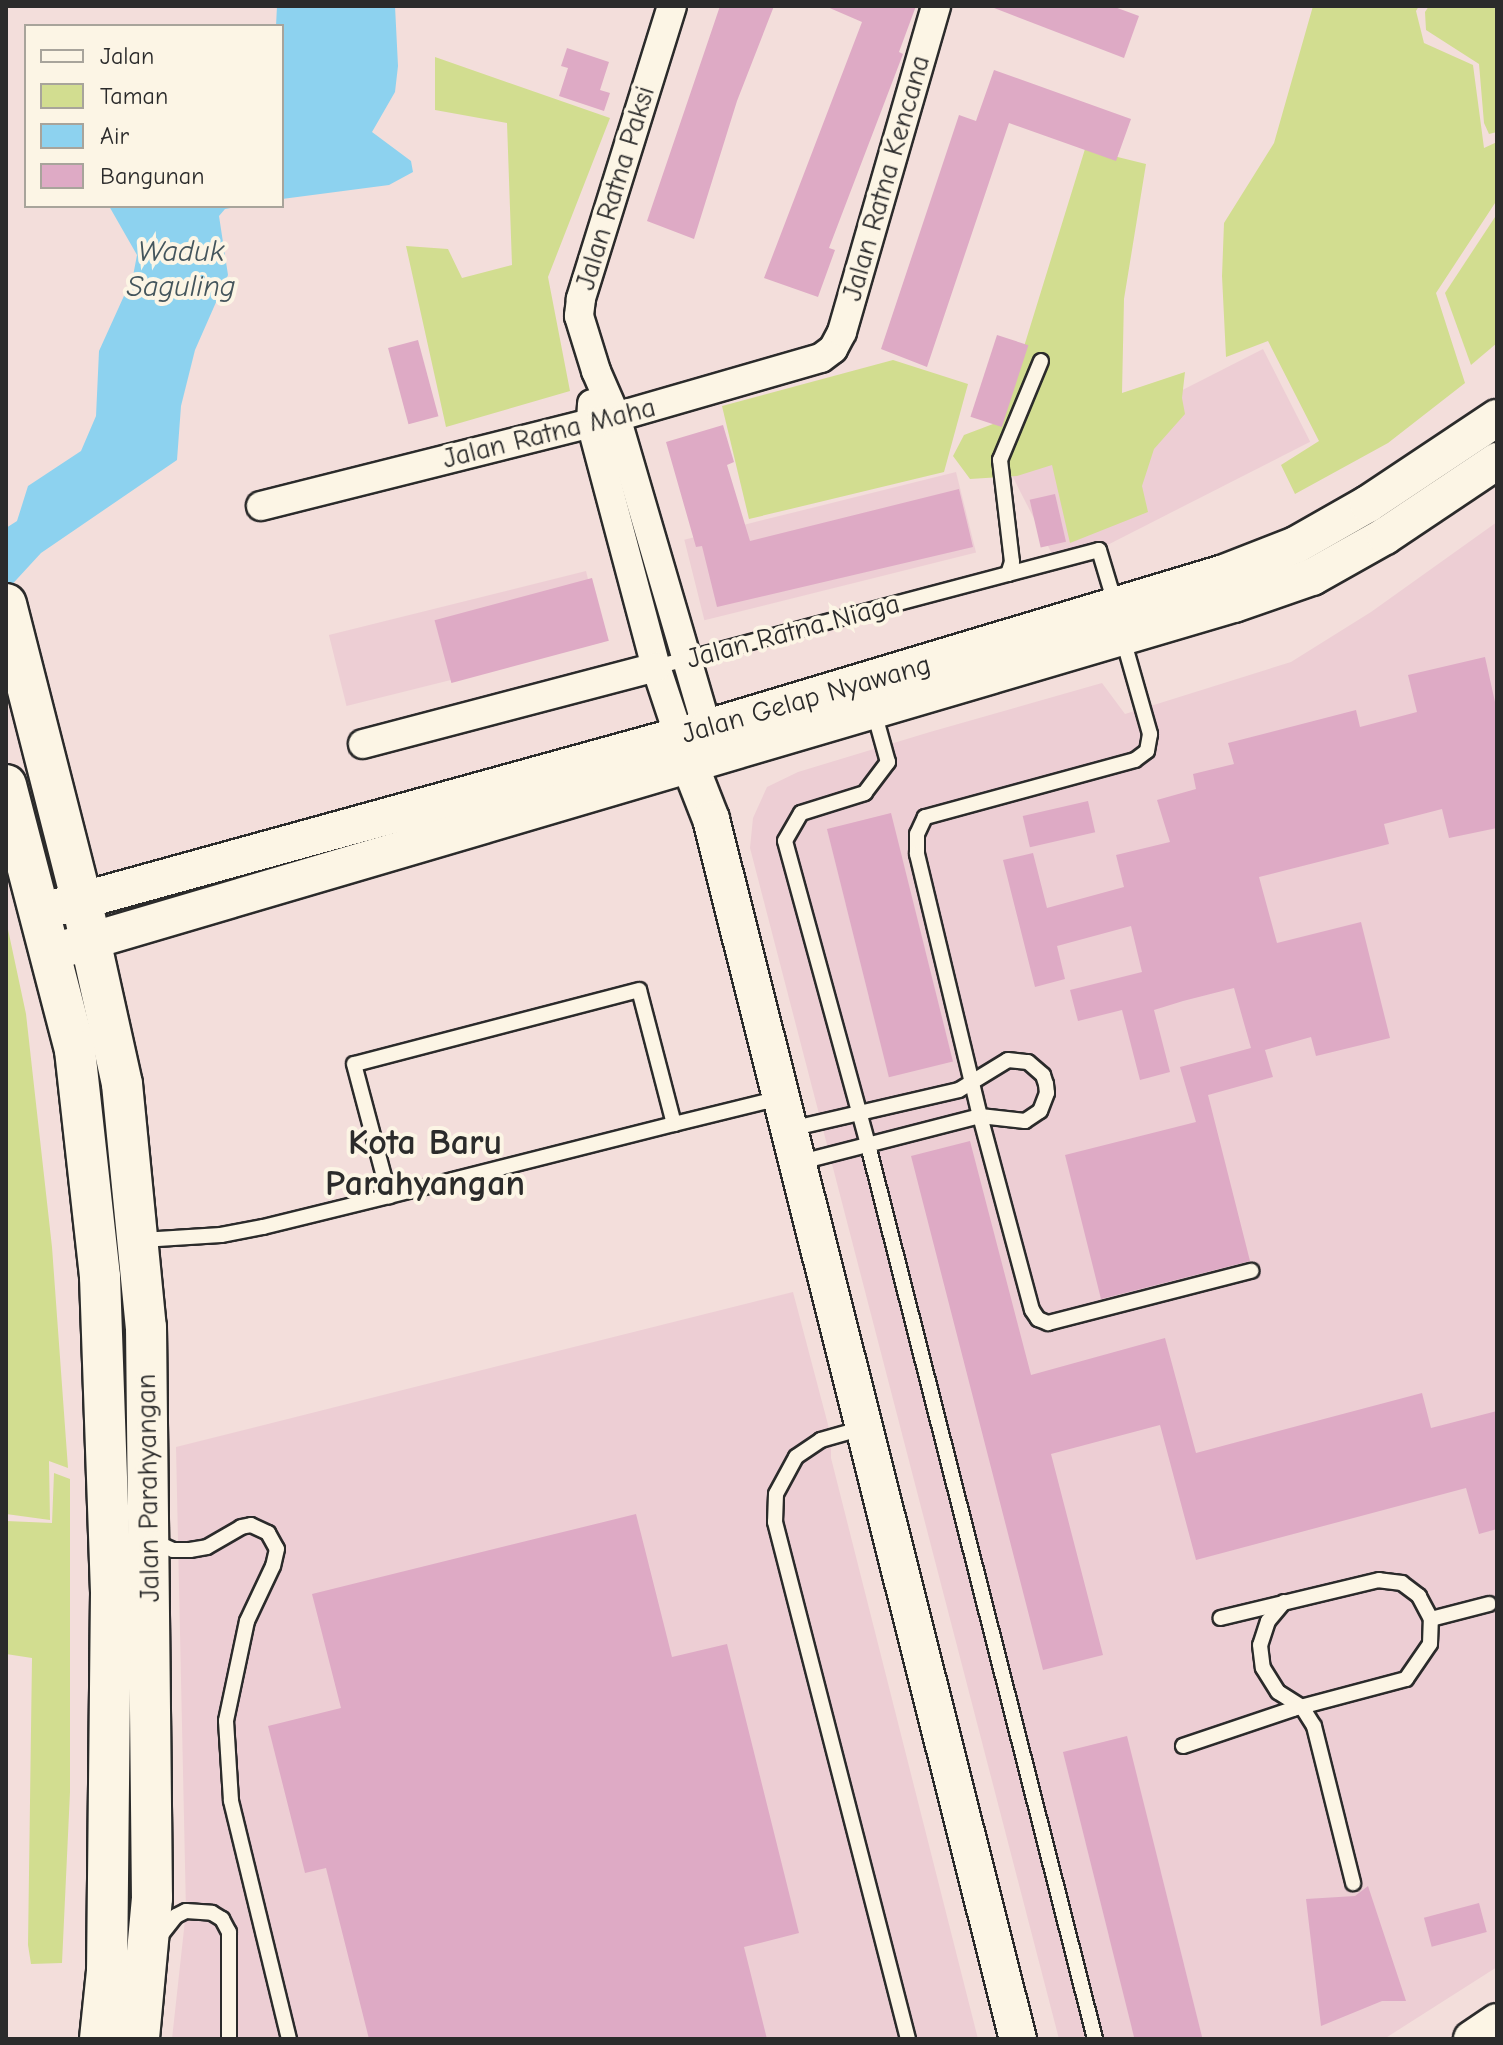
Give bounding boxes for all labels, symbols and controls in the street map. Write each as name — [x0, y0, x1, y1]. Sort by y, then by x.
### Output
legend — [24, 24, 284, 208]
text: Jalan — [100, 42, 154, 70]
street label: Jalan Ratna Kencana — [835, 51, 937, 305]
text: Taman — [100, 82, 168, 110]
street label: Jalan Ratna Paksi — [568, 82, 662, 294]
text: Air — [100, 122, 129, 150]
text: Bangunan — [100, 162, 204, 190]
water label: Waduk Saguling — [127, 234, 235, 304]
street label: Jalan Ratna Maha — [439, 390, 659, 476]
street label: Jalan Ratna Niaga — [683, 586, 903, 676]
street label: Jalan Gelap Nyawang — [678, 647, 934, 751]
district label: Kota Baru Parahyangan — [325, 1120, 525, 1205]
street label: Jalan Parahyangan — [129, 1373, 167, 1603]

